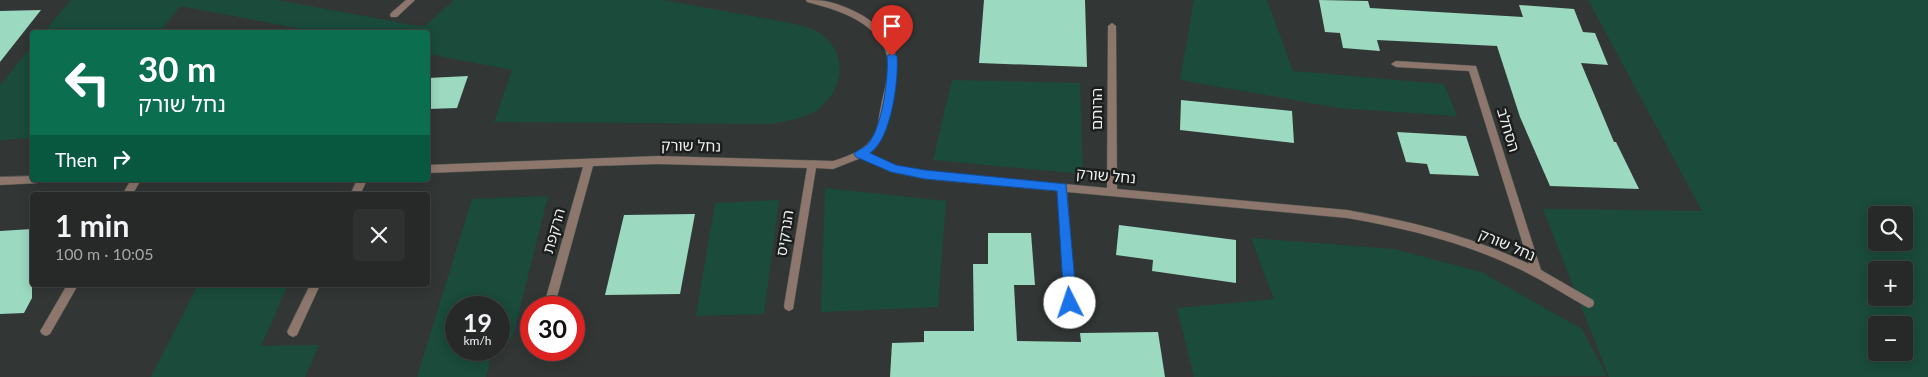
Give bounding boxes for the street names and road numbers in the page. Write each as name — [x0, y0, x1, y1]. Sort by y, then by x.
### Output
street label: הרותם — [1087, 88, 1105, 130]
street label: הסחלב — [1494, 106, 1524, 154]
street label: נחל שורק — [661, 135, 721, 155]
street label: נחל שורק — [1075, 163, 1137, 187]
street label: הרקפת — [538, 206, 568, 255]
street label: הנרקיס — [772, 209, 797, 257]
street label: נחל שורק — [1476, 224, 1538, 264]

